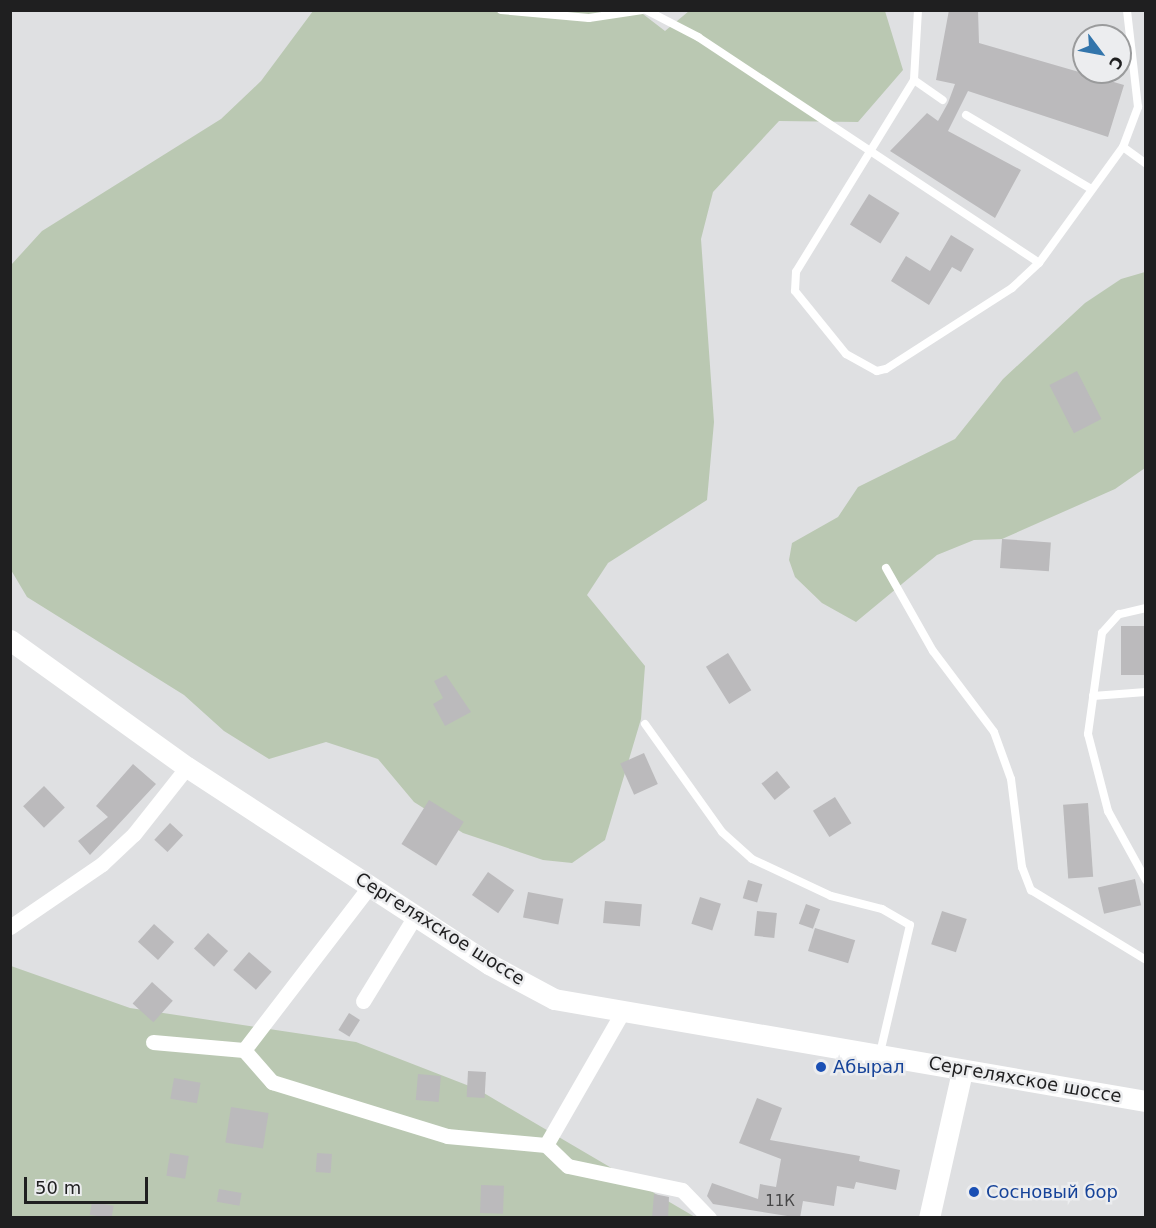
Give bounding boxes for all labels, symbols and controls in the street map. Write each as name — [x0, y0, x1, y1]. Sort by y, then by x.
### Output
north arrow — [1072, 24, 1132, 84]
text: С — [1105, 53, 1127, 73]
street label: Сергеляхское шоссе — [351, 868, 529, 990]
street label: Сергеляхское шоссе — [927, 1052, 1123, 1108]
place label: Абырал — [833, 1056, 905, 1078]
marker: Абырал — [814, 1060, 828, 1074]
scale bar — [27, 1165, 152, 1203]
text: 50 m — [35, 1177, 81, 1198]
place label: Сосновый бор — [986, 1181, 1118, 1203]
marker: Сосновый бор — [967, 1185, 981, 1199]
house number: 11К — [765, 1193, 795, 1211]

